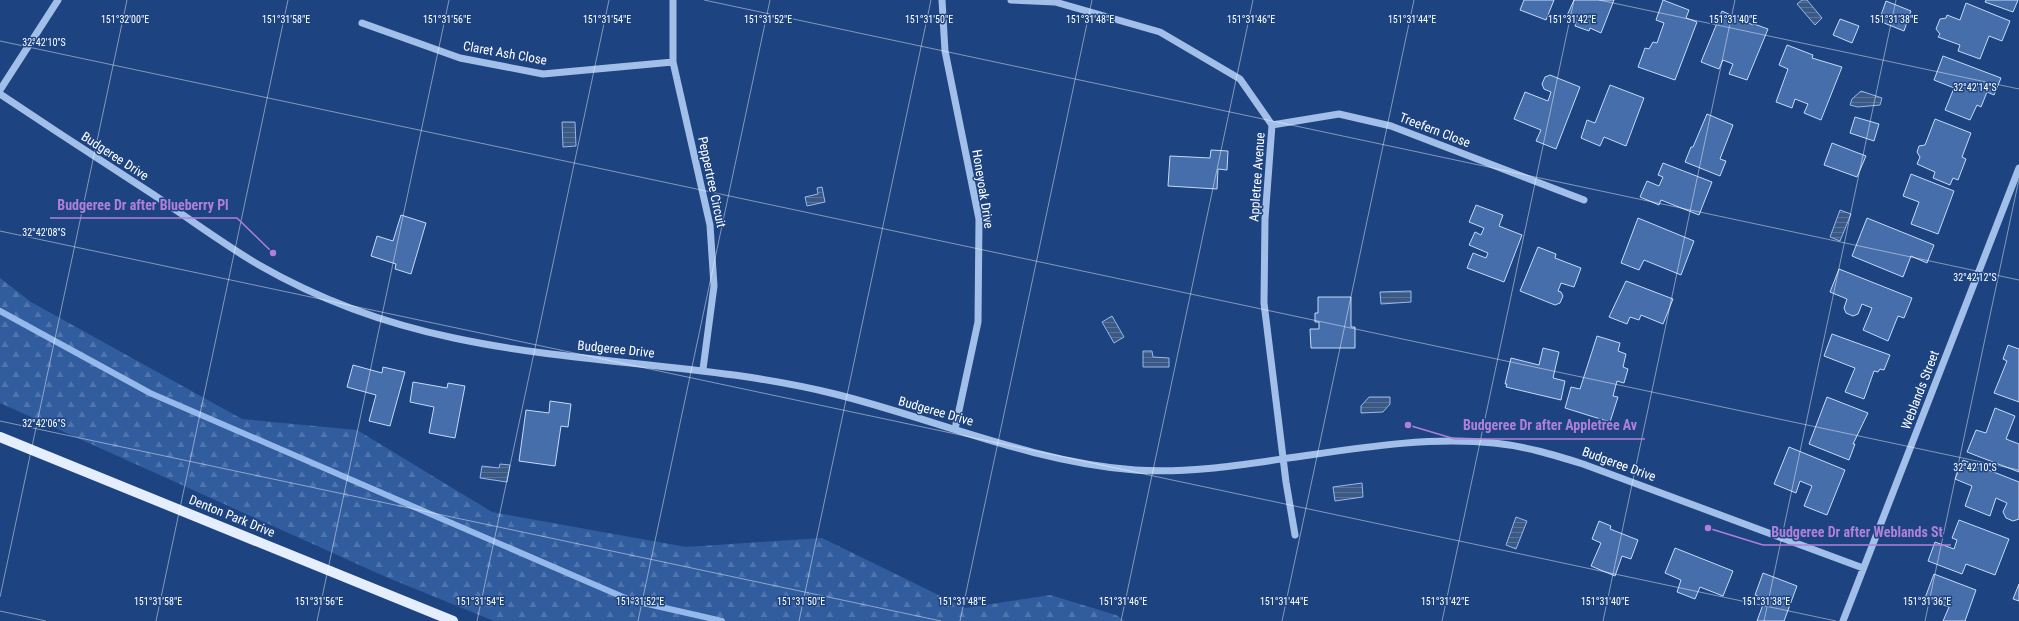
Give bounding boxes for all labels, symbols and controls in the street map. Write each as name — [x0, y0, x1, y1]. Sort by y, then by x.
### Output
text: 151°32'00"E — [101, 14, 149, 25]
text: 151°31'58"E — [262, 14, 310, 25]
text: 151°31'56"E — [423, 14, 471, 25]
text: 151°31'54"E — [583, 14, 631, 25]
text: 151°31'52"E — [744, 14, 792, 25]
text: 151°31'50"E — [905, 14, 953, 25]
text: 151°31'48"E — [1066, 14, 1114, 25]
text: 151°31'46"E — [1227, 14, 1275, 25]
text: 151°31'44"E — [1388, 14, 1436, 25]
text: 151°31'42"E — [1548, 14, 1596, 25]
text: 151°31'40"E — [1709, 14, 1757, 25]
text: 151°31'38"E — [1870, 14, 1918, 25]
text: 32°42'10"S — [22, 37, 66, 48]
street label: Claret Ash Close — [462, 38, 548, 68]
text: 32°42'14"S — [1953, 82, 1997, 93]
street label: Treefern Close — [1398, 110, 1472, 150]
street label: Budgeree Drive — [79, 129, 151, 183]
street label: Appletree Avenue — [1246, 132, 1268, 222]
street label: Peppertree Circuit — [695, 135, 729, 229]
street label: Honeyoak Drive — [969, 148, 997, 230]
callout: Budgeree Dr after Blueberry Pl — [50, 192, 237, 218]
text: Budgeree Dr after Blueberry Pl — [57, 197, 229, 213]
text: 32°42'08"S — [22, 227, 66, 238]
text: 32°42'12"S — [1953, 272, 1997, 283]
street label: Budgeree Drive — [577, 338, 655, 360]
street label: Weblands Street — [1898, 348, 1942, 432]
street label: Budgeree Drive — [897, 393, 975, 429]
callout: Budgeree Dr after Appletree Av — [1455, 413, 1645, 439]
text: Budgeree Dr after Appletree Av — [1463, 417, 1638, 433]
text: 32°42'06"S — [22, 418, 66, 429]
street label: Budgeree Drive — [1580, 444, 1658, 484]
text: 32°42'10"S — [1953, 462, 1997, 473]
street label: Denton Park Drive — [187, 492, 277, 540]
callout: Budgeree Dr after Weblands St — [1763, 519, 1951, 545]
text: Budgeree Dr after Weblands St — [1771, 524, 1943, 540]
text: 151°31'58"E — [134, 596, 182, 607]
text: 151°31'56"E — [295, 596, 343, 607]
text: 151°31'54"E — [456, 596, 504, 607]
text: 151°31'52"E — [616, 596, 664, 607]
text: 151°31'50"E — [777, 596, 825, 607]
text: 151°31'48"E — [938, 596, 986, 607]
text: 151°31'46"E — [1099, 596, 1147, 607]
text: 151°31'44"E — [1260, 596, 1308, 607]
text: 151°31'42"E — [1421, 596, 1469, 607]
text: 151°31'40"E — [1581, 596, 1629, 607]
text: 151°31'38"E — [1742, 596, 1790, 607]
text: 151°31'36"E — [1903, 596, 1951, 607]

